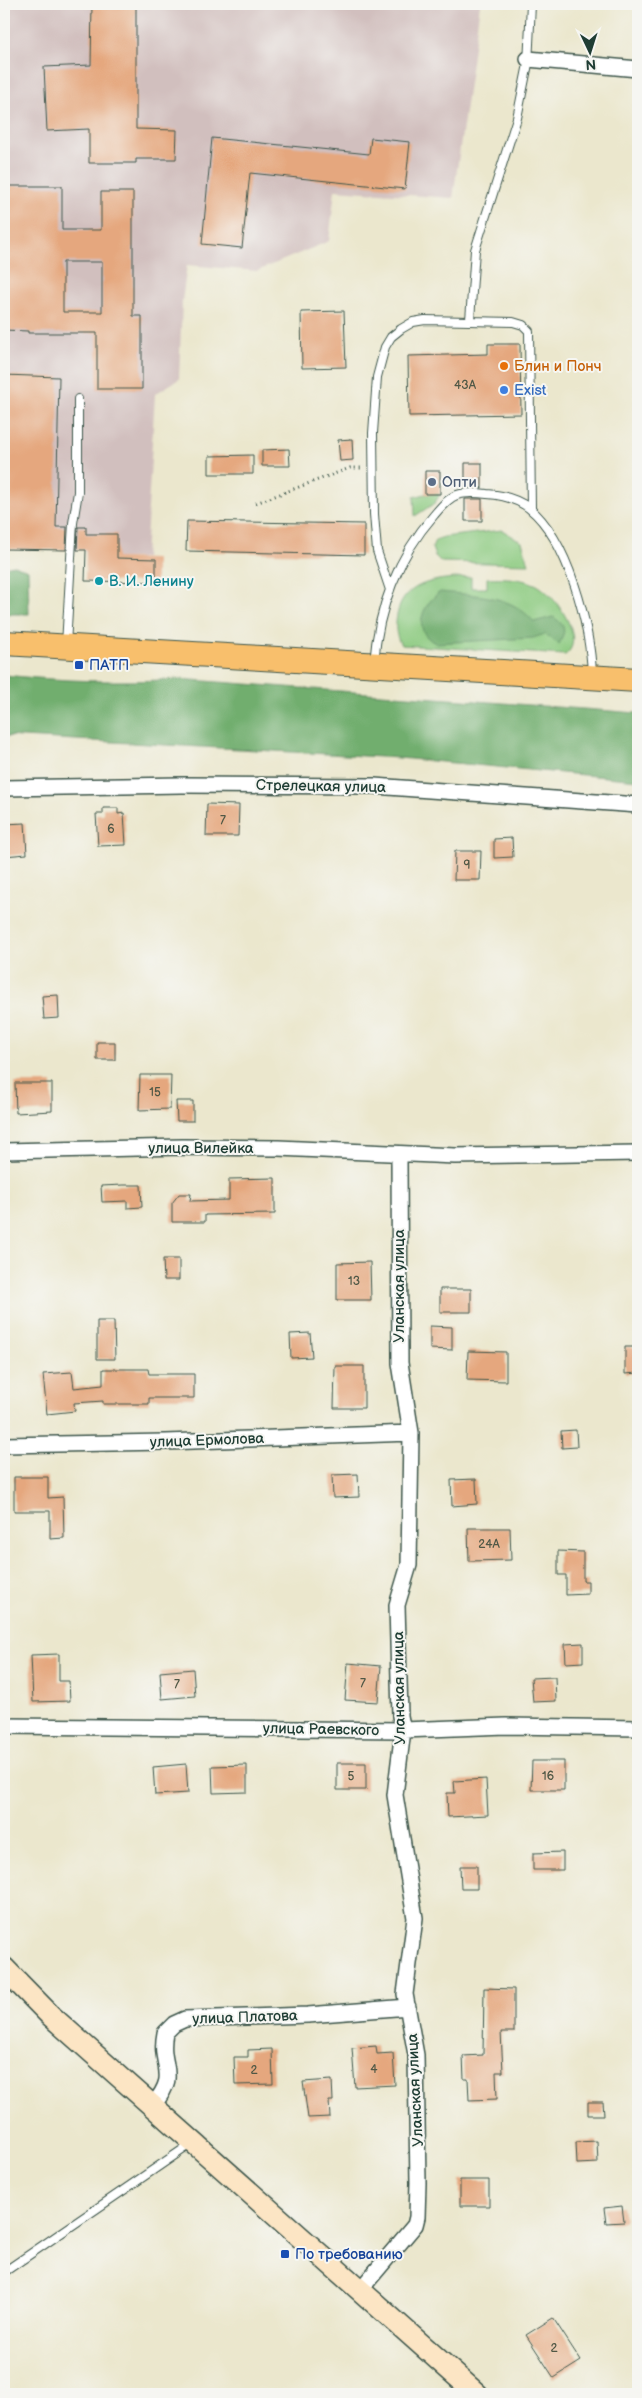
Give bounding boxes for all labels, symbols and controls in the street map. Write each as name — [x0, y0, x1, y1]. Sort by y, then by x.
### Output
north arrow — [564, 28, 614, 78]
text: N — [585, 56, 597, 73]
place label: Блин и Понч — [514, 357, 602, 376]
marker: Блин и Понч — [498, 360, 510, 372]
house number: 43А — [454, 378, 477, 393]
place label: Exist — [514, 381, 547, 400]
marker: Exist — [498, 384, 510, 396]
place label: Опти — [442, 473, 477, 492]
marker: Опти — [426, 476, 438, 488]
place label: В. И. Ленину — [109, 572, 194, 591]
marker: В. И. Ленину — [93, 575, 105, 587]
place label: ПАТП — [89, 656, 129, 675]
marker: ПАТП — [73, 659, 85, 671]
street label: Стрелецкая улица — [256, 776, 386, 797]
house number: 7 — [220, 813, 226, 828]
house number: 6 — [107, 822, 115, 837]
house number: 9 — [464, 858, 471, 873]
house number: 15 — [149, 1085, 161, 1100]
street label: улица Вилейка — [148, 1139, 254, 1158]
street label: Уланская улица — [390, 1229, 409, 1343]
house number: 13 — [348, 1274, 360, 1289]
street label: улица Ермолова — [150, 1429, 265, 1452]
house number: 24А — [478, 1537, 500, 1552]
street label: Уланская улица — [389, 1631, 410, 1745]
house number: 7 — [360, 1676, 366, 1691]
house number: 7 — [174, 1677, 180, 1692]
street label: улица Раевского — [263, 1719, 379, 1740]
house number: 5 — [348, 1769, 355, 1784]
house number: 16 — [542, 1769, 554, 1784]
street label: улица Платова — [192, 2006, 298, 2029]
street label: Уланская улица — [403, 2033, 428, 2147]
house number: 4 — [370, 2062, 378, 2077]
house number: 2 — [250, 2063, 258, 2078]
place label: По требованию — [295, 2245, 403, 2264]
marker: По требованию — [279, 2248, 291, 2260]
house number: 2 — [550, 2341, 558, 2356]

